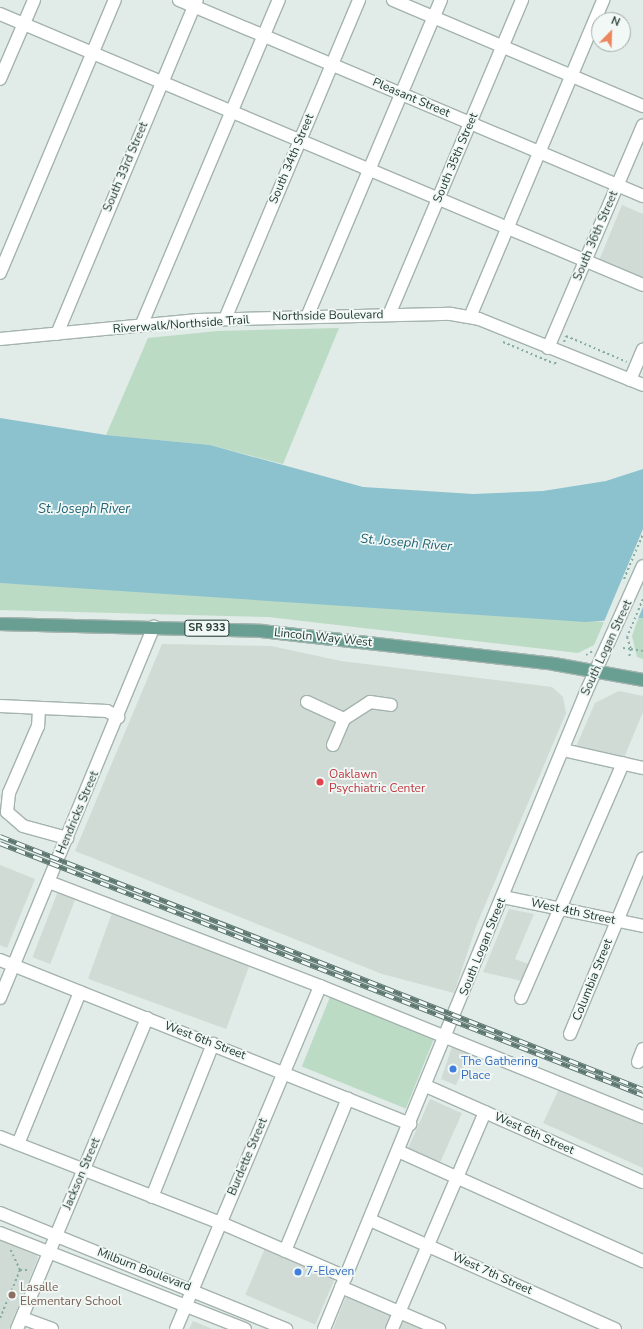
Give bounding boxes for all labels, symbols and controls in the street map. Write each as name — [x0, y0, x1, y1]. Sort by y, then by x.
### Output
north arrow — [591, 12, 631, 52]
text: N — [609, 13, 622, 30]
street label: Pleasant Street — [370, 75, 452, 121]
street label: South 35th Street — [431, 111, 481, 205]
street label: South 34th Street — [267, 112, 317, 206]
street label: South 33rd Street — [101, 120, 151, 214]
street label: South 36th Street — [571, 189, 621, 283]
street label: Northside Boulevard — [272, 308, 384, 324]
street label: Riverwalk/Northside Trail — [112, 313, 250, 337]
water label: St. Joseph River — [38, 501, 130, 517]
water label: St. Joseph River — [360, 531, 452, 555]
street label: South Logan Street — [578, 598, 636, 698]
road number: SR 933 — [184, 619, 230, 637]
street label: Lincoln Way West — [273, 626, 373, 650]
place label: Oaklawn Psychiatric Center — [329, 768, 425, 796]
street label: Hendricks Street — [54, 769, 102, 857]
marker: Oaklawn Psychiatric Center — [314, 776, 326, 788]
street label: South Logan Street — [457, 896, 509, 998]
street label: West 4th Street — [529, 896, 617, 928]
street label: Columbia Street — [570, 937, 616, 1023]
street label: West 6th Street — [162, 1019, 248, 1063]
place label: The Gathering Place — [461, 1055, 538, 1083]
marker: The Gathering Place — [448, 1064, 458, 1074]
street label: West 6th Street — [492, 1110, 576, 1158]
street label: Burdette Street — [225, 1116, 271, 1198]
street label: Jackson Street — [60, 1136, 104, 1212]
street label: Milburn Boulevard — [95, 1245, 193, 1295]
street label: West 7th Street — [450, 1250, 534, 1298]
place label: 7-Eleven — [306, 1265, 354, 1279]
marker: 7-Eleven — [293, 1267, 303, 1277]
place label: Lasalle Elementary School — [20, 1281, 121, 1309]
marker: Lasalle Elementary School — [7, 1290, 17, 1300]

